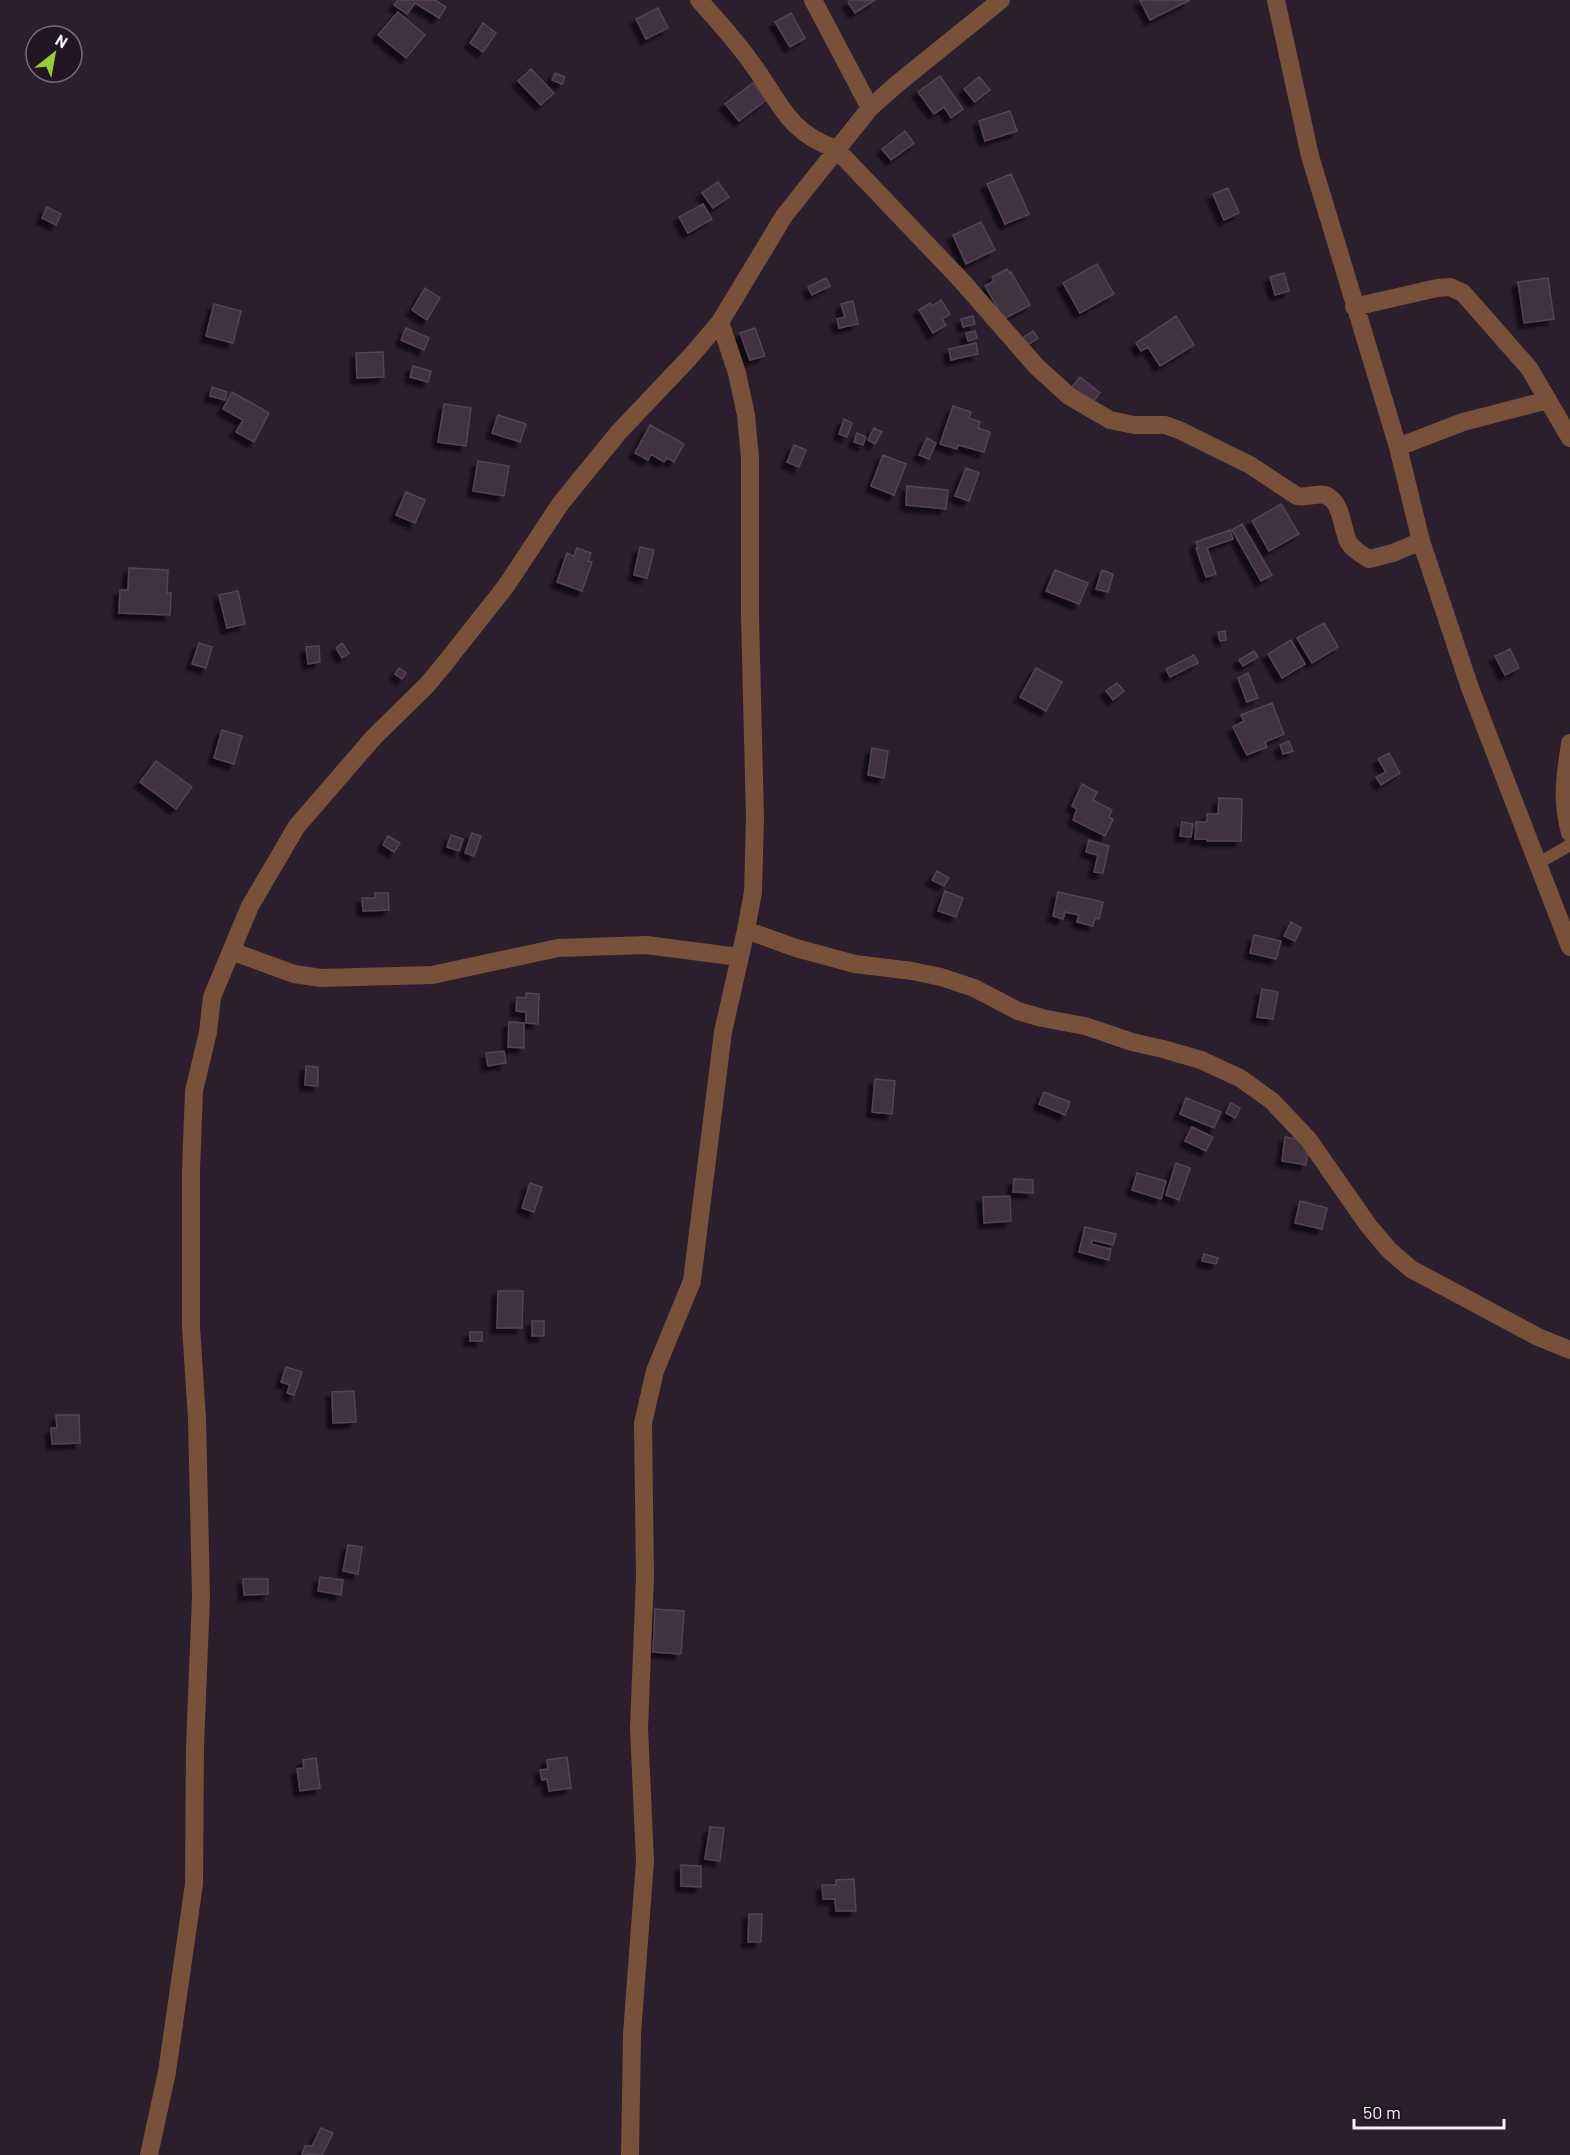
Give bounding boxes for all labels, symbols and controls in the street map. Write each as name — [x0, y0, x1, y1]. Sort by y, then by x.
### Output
north arrow — [24, 24, 84, 84]
text: N — [53, 30, 71, 52]
scale bar — [1354, 2092, 1504, 2130]
text: 50 m — [1363, 2101, 1401, 2123]

